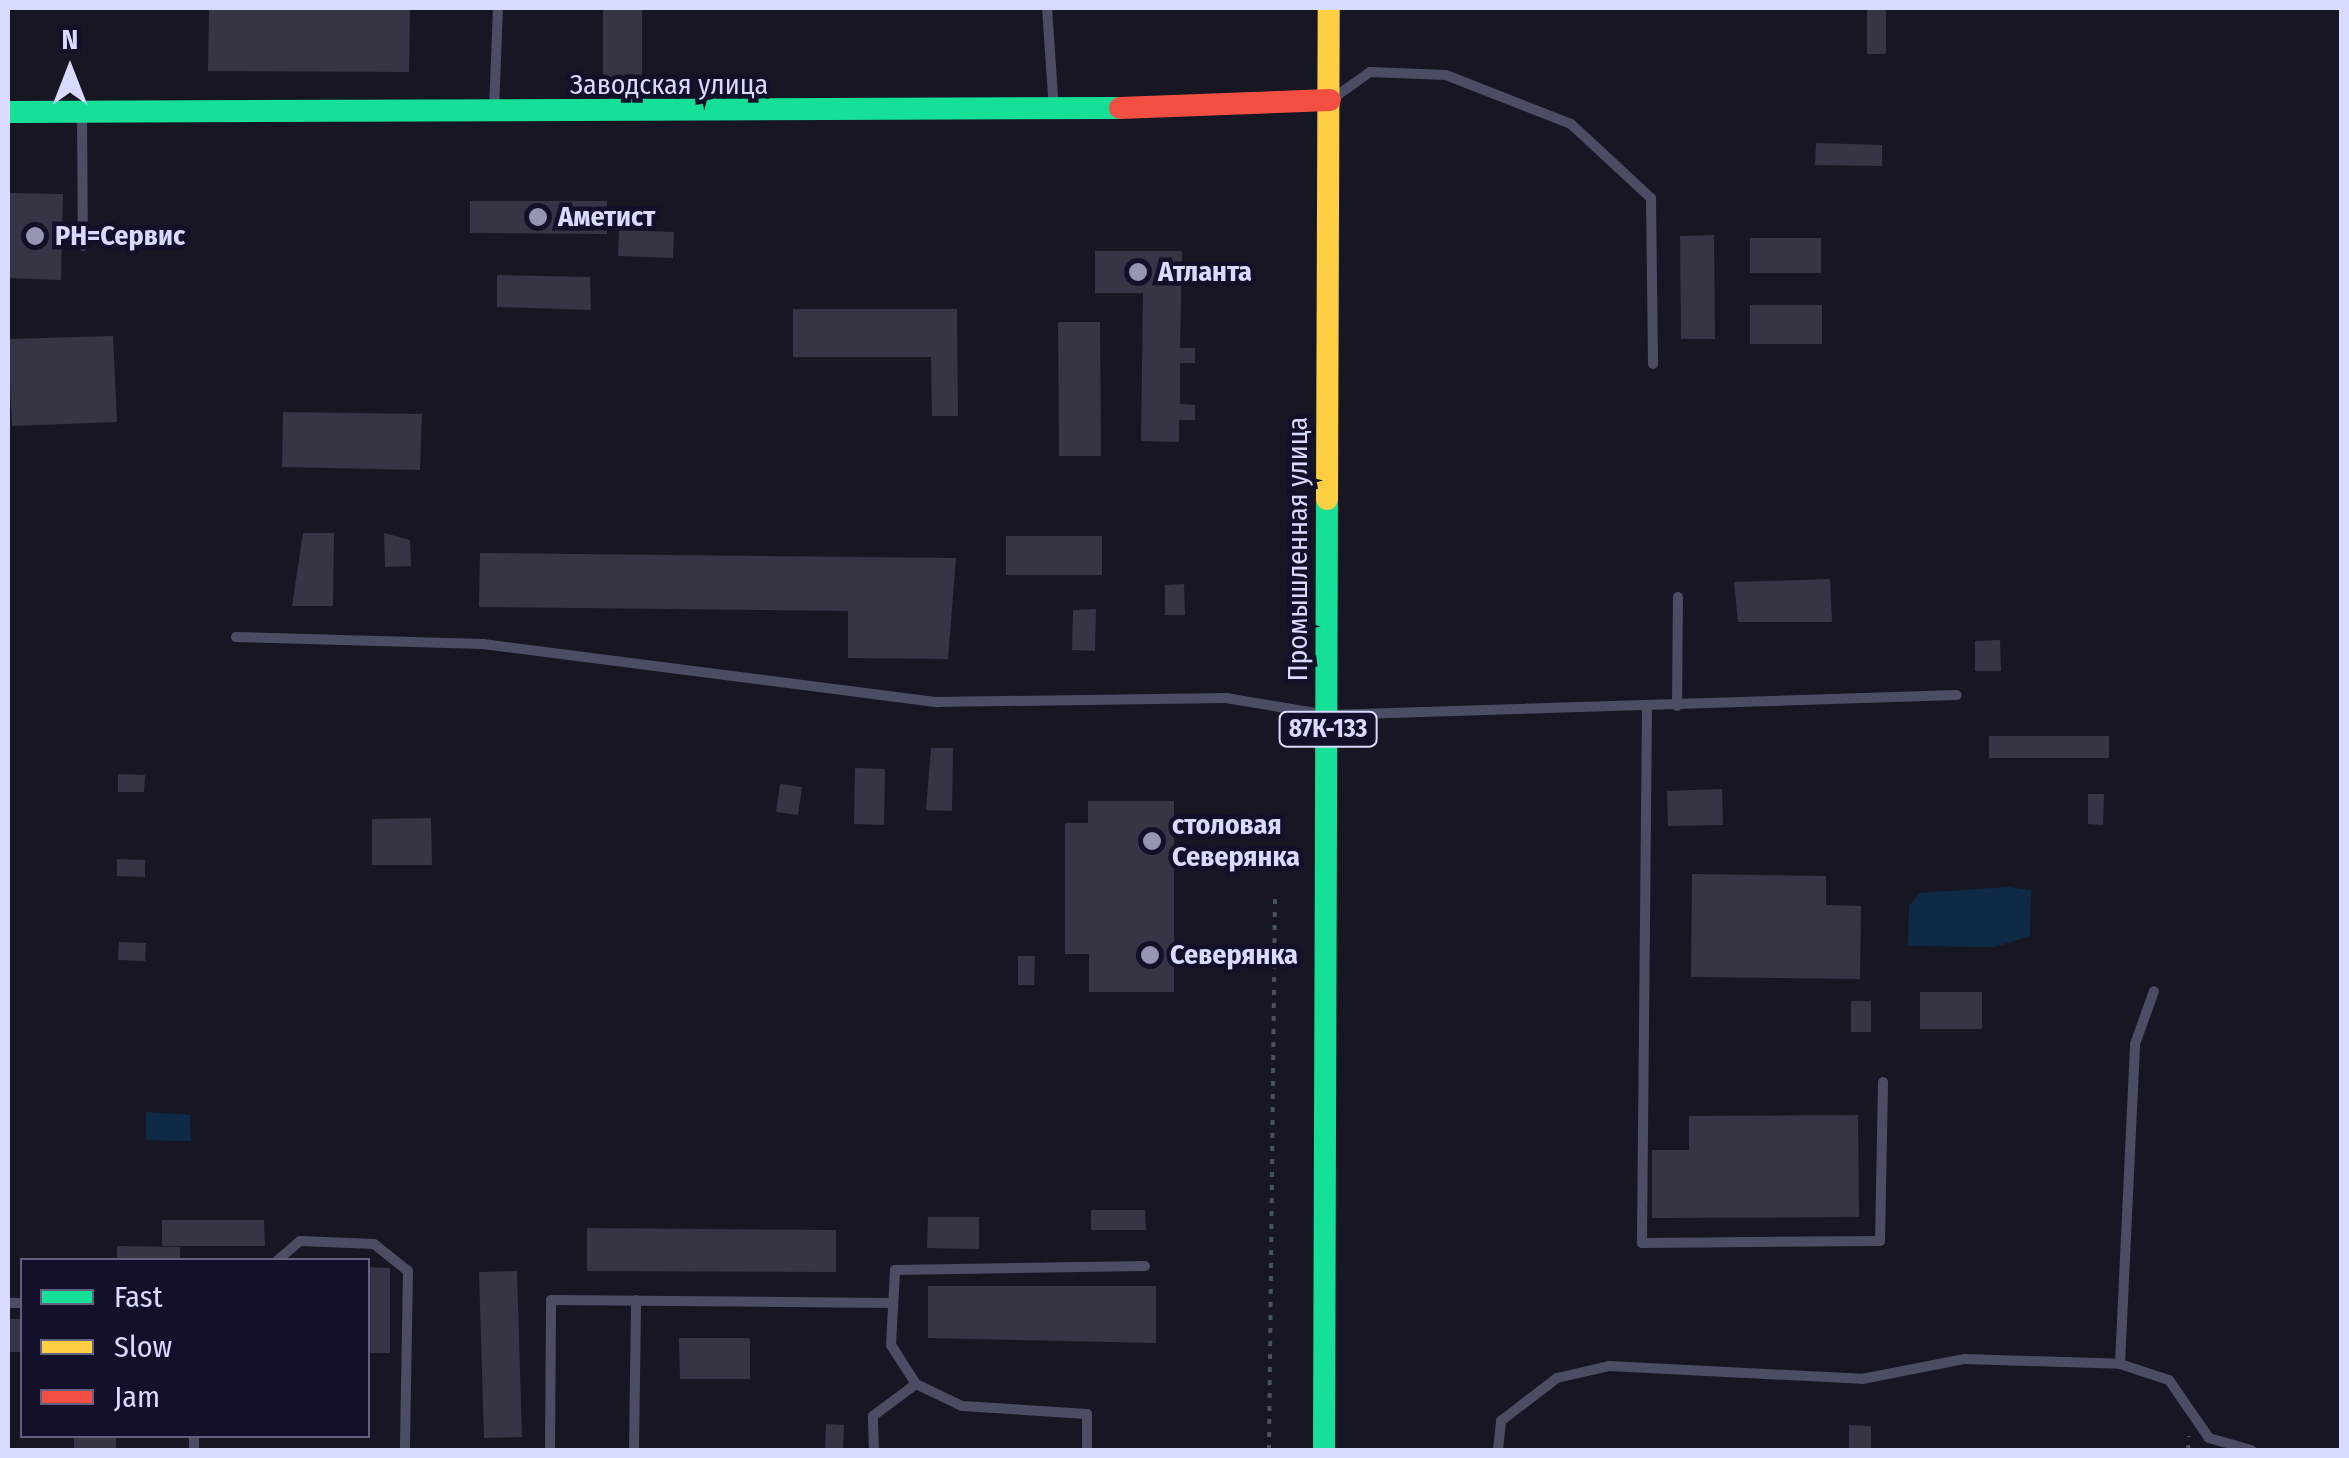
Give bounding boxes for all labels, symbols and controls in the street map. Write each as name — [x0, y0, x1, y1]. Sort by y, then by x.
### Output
north arrow — [20, 20, 120, 120]
text: N — [62, 23, 78, 56]
street label: Заводская улица — [570, 68, 768, 102]
place label: Аметист — [558, 200, 655, 234]
marker: Аметист — [527, 206, 549, 228]
place label: РН=Сервис — [55, 219, 185, 253]
marker: РН=Сервис — [24, 225, 46, 247]
place label: Атланта — [1158, 255, 1252, 289]
marker: Атланта — [1127, 261, 1149, 283]
street label: Промышленная улица — [1281, 417, 1315, 681]
road number: 87К-133 — [1278, 709, 1378, 749]
place label: столовая Северянка — [1172, 808, 1300, 874]
marker: столовая Северянка — [1141, 830, 1163, 852]
place label: Северянка — [1170, 938, 1298, 972]
marker: Северянка — [1139, 944, 1161, 966]
legend — [20, 1258, 370, 1438]
text: Fast — [114, 1279, 162, 1315]
text: Slow — [114, 1329, 172, 1365]
text: Jam — [114, 1379, 160, 1415]

